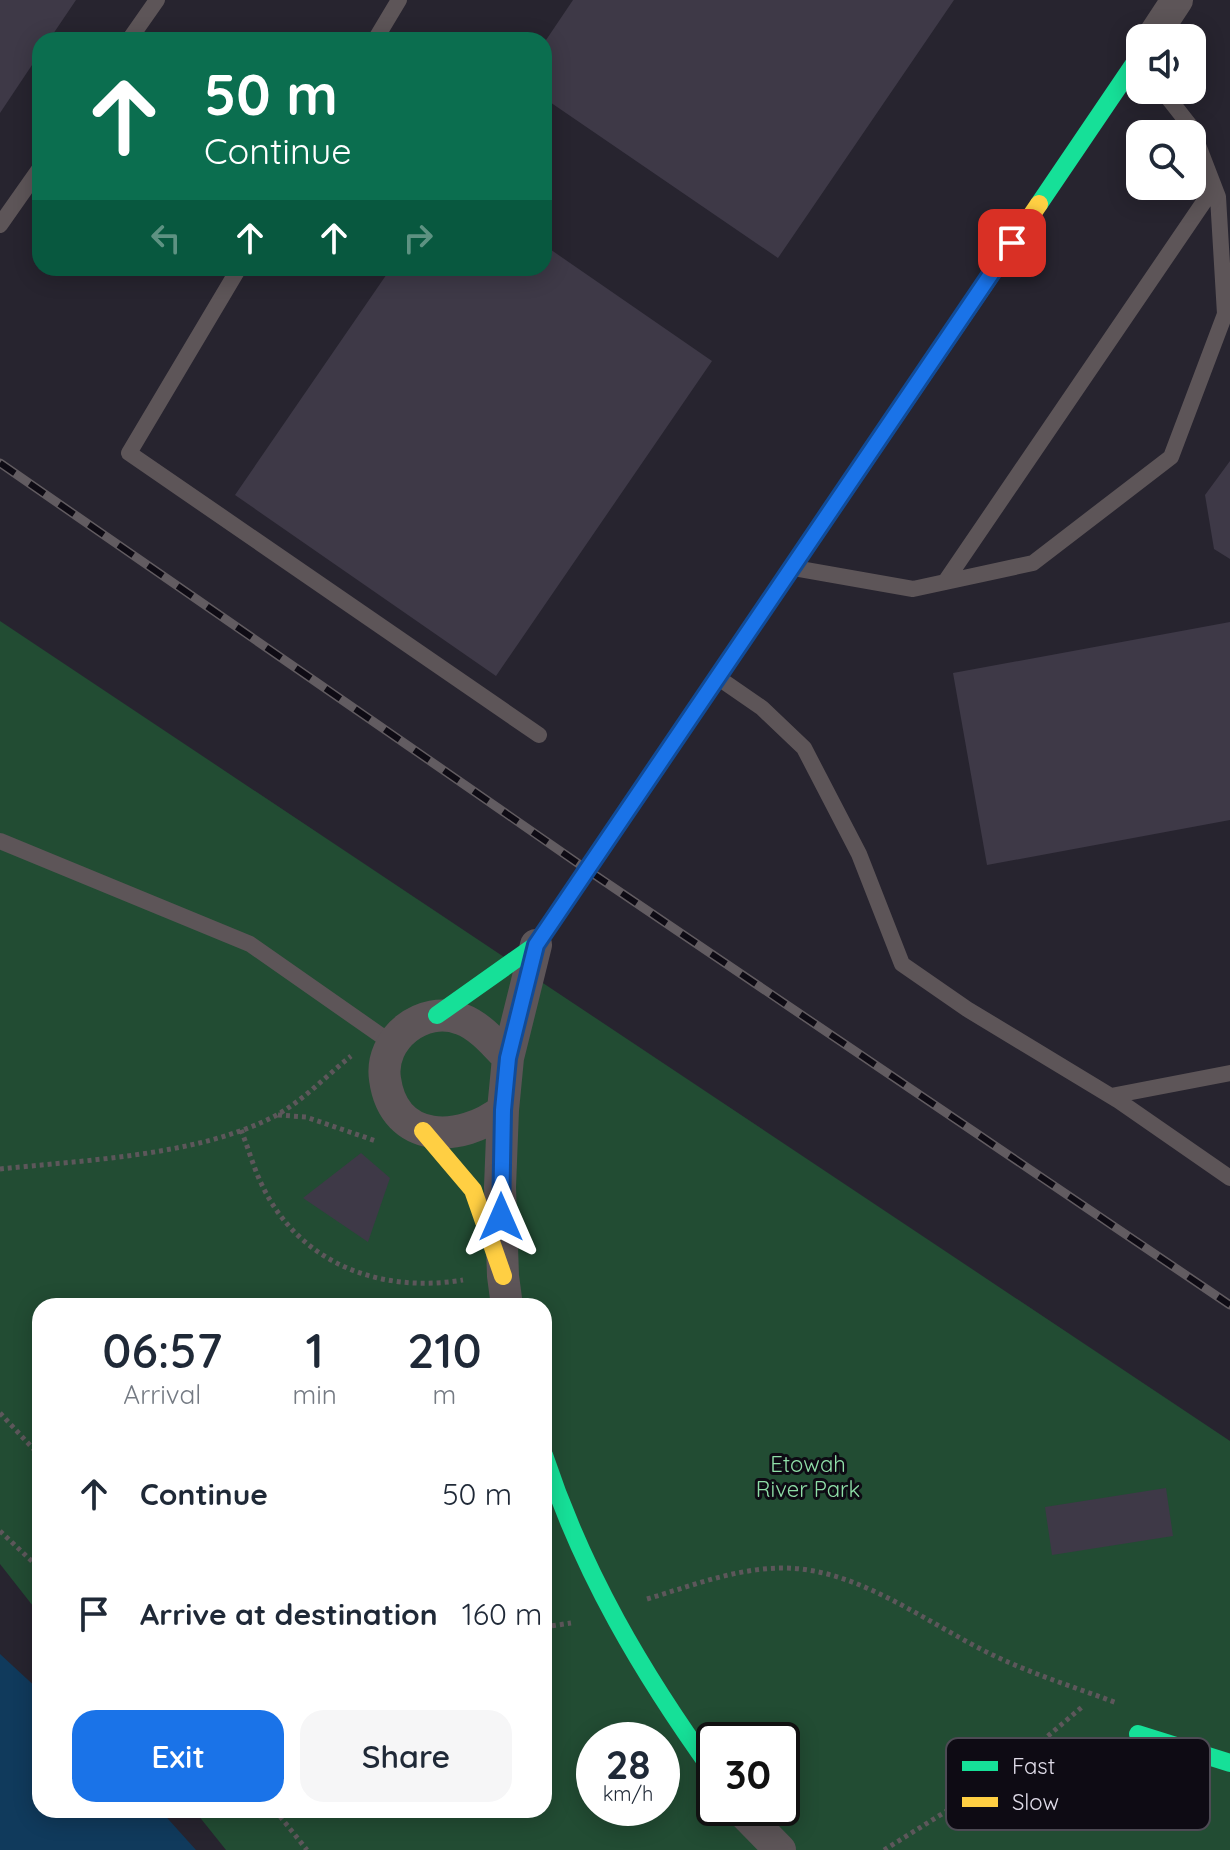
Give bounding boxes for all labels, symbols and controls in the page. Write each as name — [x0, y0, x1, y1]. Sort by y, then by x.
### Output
map controls — [1126, 24, 1206, 200]
button: sound — [1126, 24, 1206, 104]
text: 50 m — [204, 59, 338, 129]
icon: ahead — [72, 64, 176, 168]
button: search — [1126, 120, 1206, 200]
text: Continue — [204, 128, 352, 173]
pin — [978, 209, 1046, 277]
icon: left — [144, 216, 188, 260]
icon: ahead — [228, 216, 272, 260]
icon: ahead — [312, 216, 356, 260]
icon: right — [396, 216, 440, 260]
icon: arrive — [990, 221, 1034, 265]
position arrow — [459, 1175, 543, 1259]
text: 06:57 — [102, 1320, 222, 1380]
text: 1 — [306, 1320, 324, 1380]
text: 210 — [407, 1320, 482, 1380]
text: Arrival — [123, 1378, 201, 1411]
text: min — [293, 1378, 337, 1411]
text: m — [433, 1378, 456, 1411]
park label: Etowah River Park — [756, 1450, 860, 1503]
icon: ahead — [72, 1472, 116, 1516]
text: Continue — [140, 1475, 268, 1513]
text: 50 m — [442, 1475, 512, 1513]
icon: arrive — [72, 1592, 116, 1636]
text: Arrive at destination — [140, 1595, 438, 1633]
text: 160 m — [462, 1595, 542, 1633]
button: Exit — [72, 1710, 284, 1802]
button: Share — [300, 1710, 512, 1802]
speed limit sign: 30 — [696, 1722, 800, 1826]
legend — [946, 1738, 1210, 1830]
text: 28 — [606, 1739, 650, 1789]
text: Fast — [1012, 1752, 1055, 1780]
text: km/h — [603, 1781, 653, 1806]
text: Slow — [1012, 1788, 1059, 1816]

